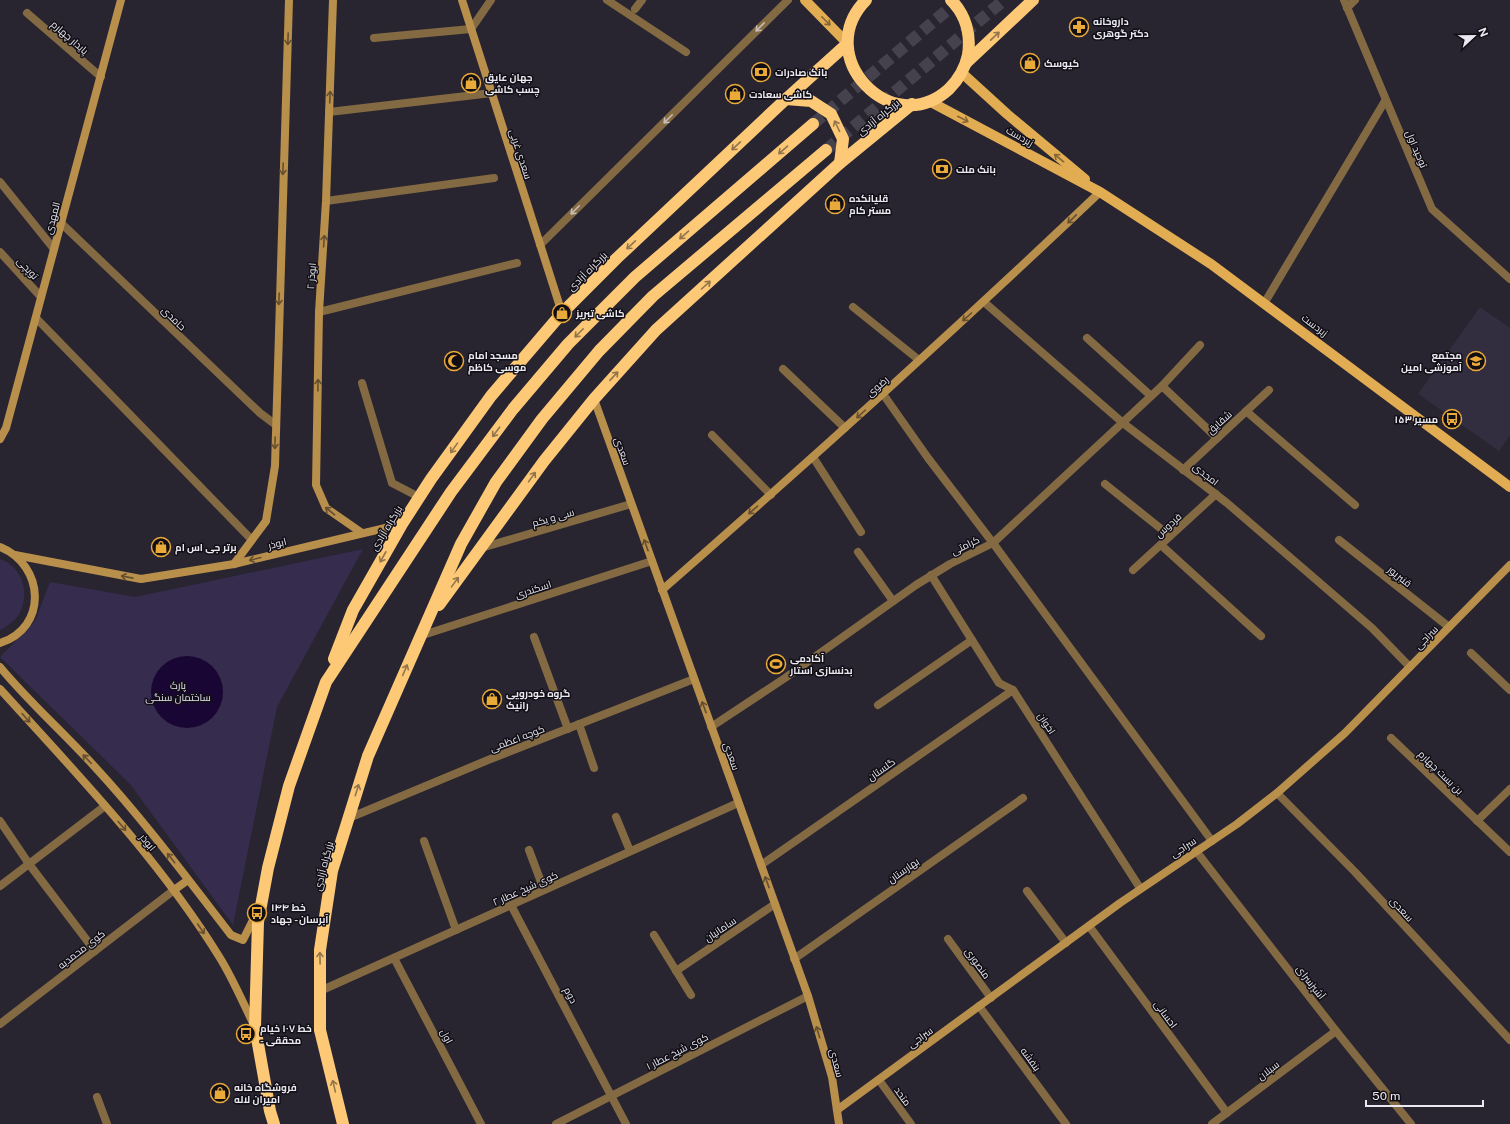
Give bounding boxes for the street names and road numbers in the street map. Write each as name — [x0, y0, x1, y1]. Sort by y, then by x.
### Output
street label: پایدار چهارم — [48, 18, 91, 58]
street label: بزرگراه آزادی — [854, 96, 902, 138]
street label: زبردست — [1004, 124, 1036, 148]
street label: سعدی غربی — [506, 128, 535, 181]
street label: توحید اول — [1403, 128, 1430, 170]
street label: المهدی — [42, 200, 63, 236]
street label: بزرگراه آزادی — [565, 249, 610, 294]
street label: توپچی — [14, 254, 41, 283]
street label: ابوذر ۲ — [304, 262, 318, 290]
street label: حامدی — [159, 304, 189, 333]
street label: زبردست — [1300, 311, 1330, 339]
street label: رضوی — [863, 373, 891, 400]
street label: شقایق — [1204, 408, 1235, 437]
street label: سعدی — [611, 435, 634, 467]
street label: امجدی — [1190, 460, 1221, 489]
street label: بزرگراه آزادی — [368, 503, 405, 553]
street label: سی و یکم — [531, 505, 576, 531]
street label: فردوس — [1152, 510, 1184, 541]
street label: کرامتی — [949, 533, 982, 558]
street label: ابوذر — [266, 535, 287, 551]
street label: قنبرپور — [1384, 562, 1414, 590]
street label: اسکندری — [513, 578, 553, 601]
street label: سراجی — [1412, 623, 1441, 652]
street label: اخوان — [1035, 710, 1058, 737]
street label: کوچه اعظمی — [488, 722, 546, 755]
street label: سعدی — [720, 740, 743, 772]
street label: بن بست چهارم — [1415, 748, 1466, 798]
street label: گلستان — [865, 755, 898, 784]
street label: ابوذر — [137, 830, 159, 853]
street label: سراجی — [1168, 834, 1199, 861]
street label: بزرگراه آزادی — [311, 840, 336, 892]
street label: بهارستان — [885, 855, 922, 886]
street label: کوی شیخ عطار ۲ — [491, 868, 560, 909]
street label: سعدی — [1387, 894, 1416, 924]
street label: سامانیان — [702, 914, 739, 945]
street label: کوی محمدیه — [55, 927, 108, 972]
street label: منصوری — [962, 945, 993, 981]
street label: آشپزسرای — [1293, 963, 1328, 1002]
street label: دوم — [560, 985, 580, 1006]
street label: احسانی — [1151, 998, 1180, 1031]
street label: سراجی — [905, 1024, 936, 1051]
street label: اول — [437, 1027, 456, 1046]
street label: کوی شیخ عطار ۱ — [644, 1030, 710, 1073]
street label: بنفشه — [1018, 1045, 1044, 1073]
street label: سعدی — [826, 1047, 847, 1079]
street label: سبلان — [1255, 1058, 1282, 1083]
street label: متحد — [892, 1084, 914, 1108]

